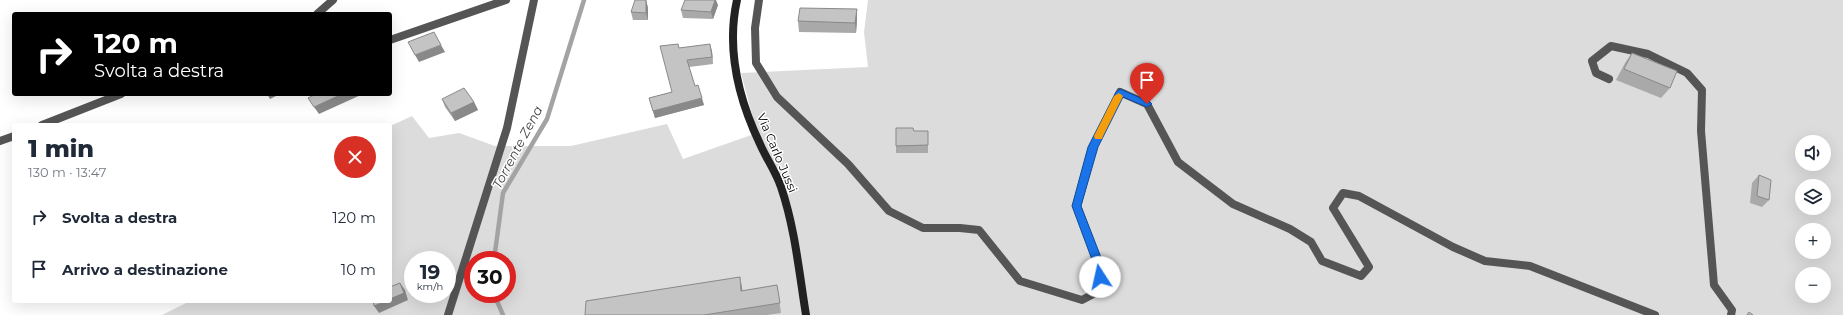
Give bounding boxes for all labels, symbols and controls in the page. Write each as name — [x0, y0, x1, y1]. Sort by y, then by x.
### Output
text: 120 m — [94, 26, 178, 60]
icon: right — [28, 28, 80, 80]
text: Svolta a destra — [94, 60, 224, 82]
pin — [1130, 63, 1164, 104]
icon: arrive — [1136, 69, 1158, 91]
water label: Torrente Zena — [488, 103, 546, 191]
street label: Via Carlo Jussi — [754, 111, 801, 195]
text: 1 min — [28, 134, 94, 163]
map controls — [1795, 135, 1831, 303]
button: sound — [1795, 135, 1831, 171]
button: close — [334, 136, 376, 178]
text: 130 m · 13:47 — [28, 164, 106, 180]
button: layers — [1795, 179, 1831, 215]
icon: right — [28, 206, 50, 228]
text: Svolta a destra — [62, 208, 177, 227]
text: 120 m — [332, 208, 376, 227]
button: + — [1795, 223, 1831, 259]
speed limit sign: 30 — [464, 251, 516, 303]
position arrow — [1079, 256, 1121, 298]
icon: arrive — [28, 258, 50, 280]
text: Arrivo a destinazione — [62, 260, 228, 279]
text: 10 m — [341, 260, 376, 279]
text: 19 — [420, 260, 440, 284]
button: − — [1795, 267, 1831, 303]
text: km/h — [417, 280, 443, 293]

